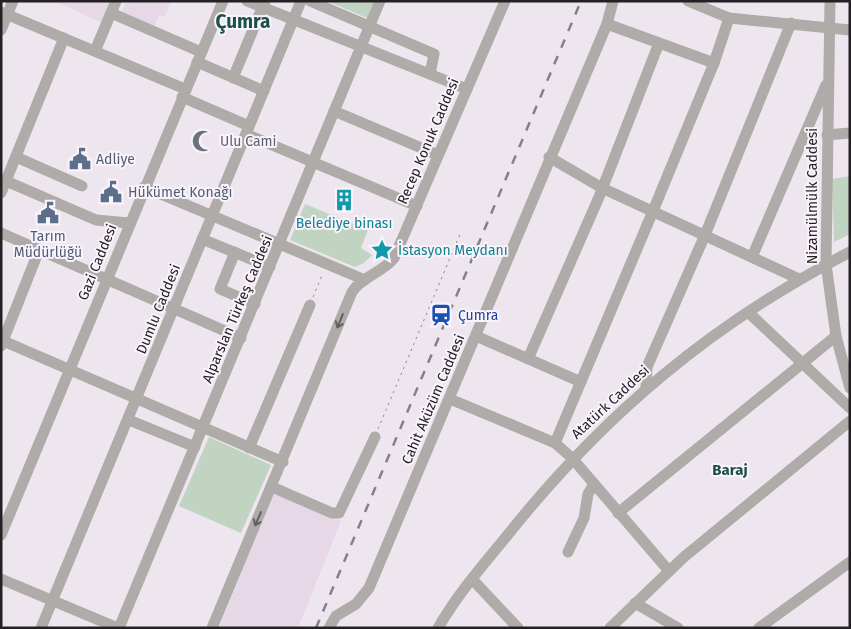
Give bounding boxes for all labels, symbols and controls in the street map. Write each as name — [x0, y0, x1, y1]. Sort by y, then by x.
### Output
district label: Çumra — [216, 10, 270, 34]
street label: Recep Konuk Caddesi — [394, 75, 463, 207]
mosque icon: Ulu Cami — [190, 128, 216, 154]
street label: Nizamülmülk Caddesi — [804, 128, 821, 264]
place label: Ulu Cami — [220, 133, 277, 150]
public building icon: Adliye — [67, 146, 93, 172]
place label: Adliye — [96, 151, 135, 168]
public building icon: Hükümet Konağı — [98, 179, 124, 205]
place label: Hükümet Konağı — [128, 184, 232, 201]
building icon: Belediye binası — [331, 187, 357, 213]
public building icon: Tarım Müdürlüğü — [35, 200, 61, 226]
place label: Belediye binası — [296, 215, 392, 232]
street label: Gazi Caddesi — [75, 222, 120, 303]
place label: Tarım Müdürlüğü — [14, 228, 82, 261]
street label: Alparslan Türkeş Caddesi — [199, 233, 276, 385]
place icon: İstasyon Meydanı — [369, 237, 395, 263]
place label: İstasyon Meydanı — [398, 241, 508, 259]
street label: Dumlu Caddesi — [133, 262, 184, 357]
station icon: Çumra — [428, 302, 454, 328]
place label: Çumra — [458, 307, 498, 324]
one-way arrow — [335, 312, 344, 328]
street label: Cahit Aküzüm Caddesi — [398, 332, 469, 467]
street label: Atatürk Caddesi — [568, 362, 653, 443]
district label: Baraj — [712, 461, 748, 479]
one-way arrow — [253, 511, 262, 526]

